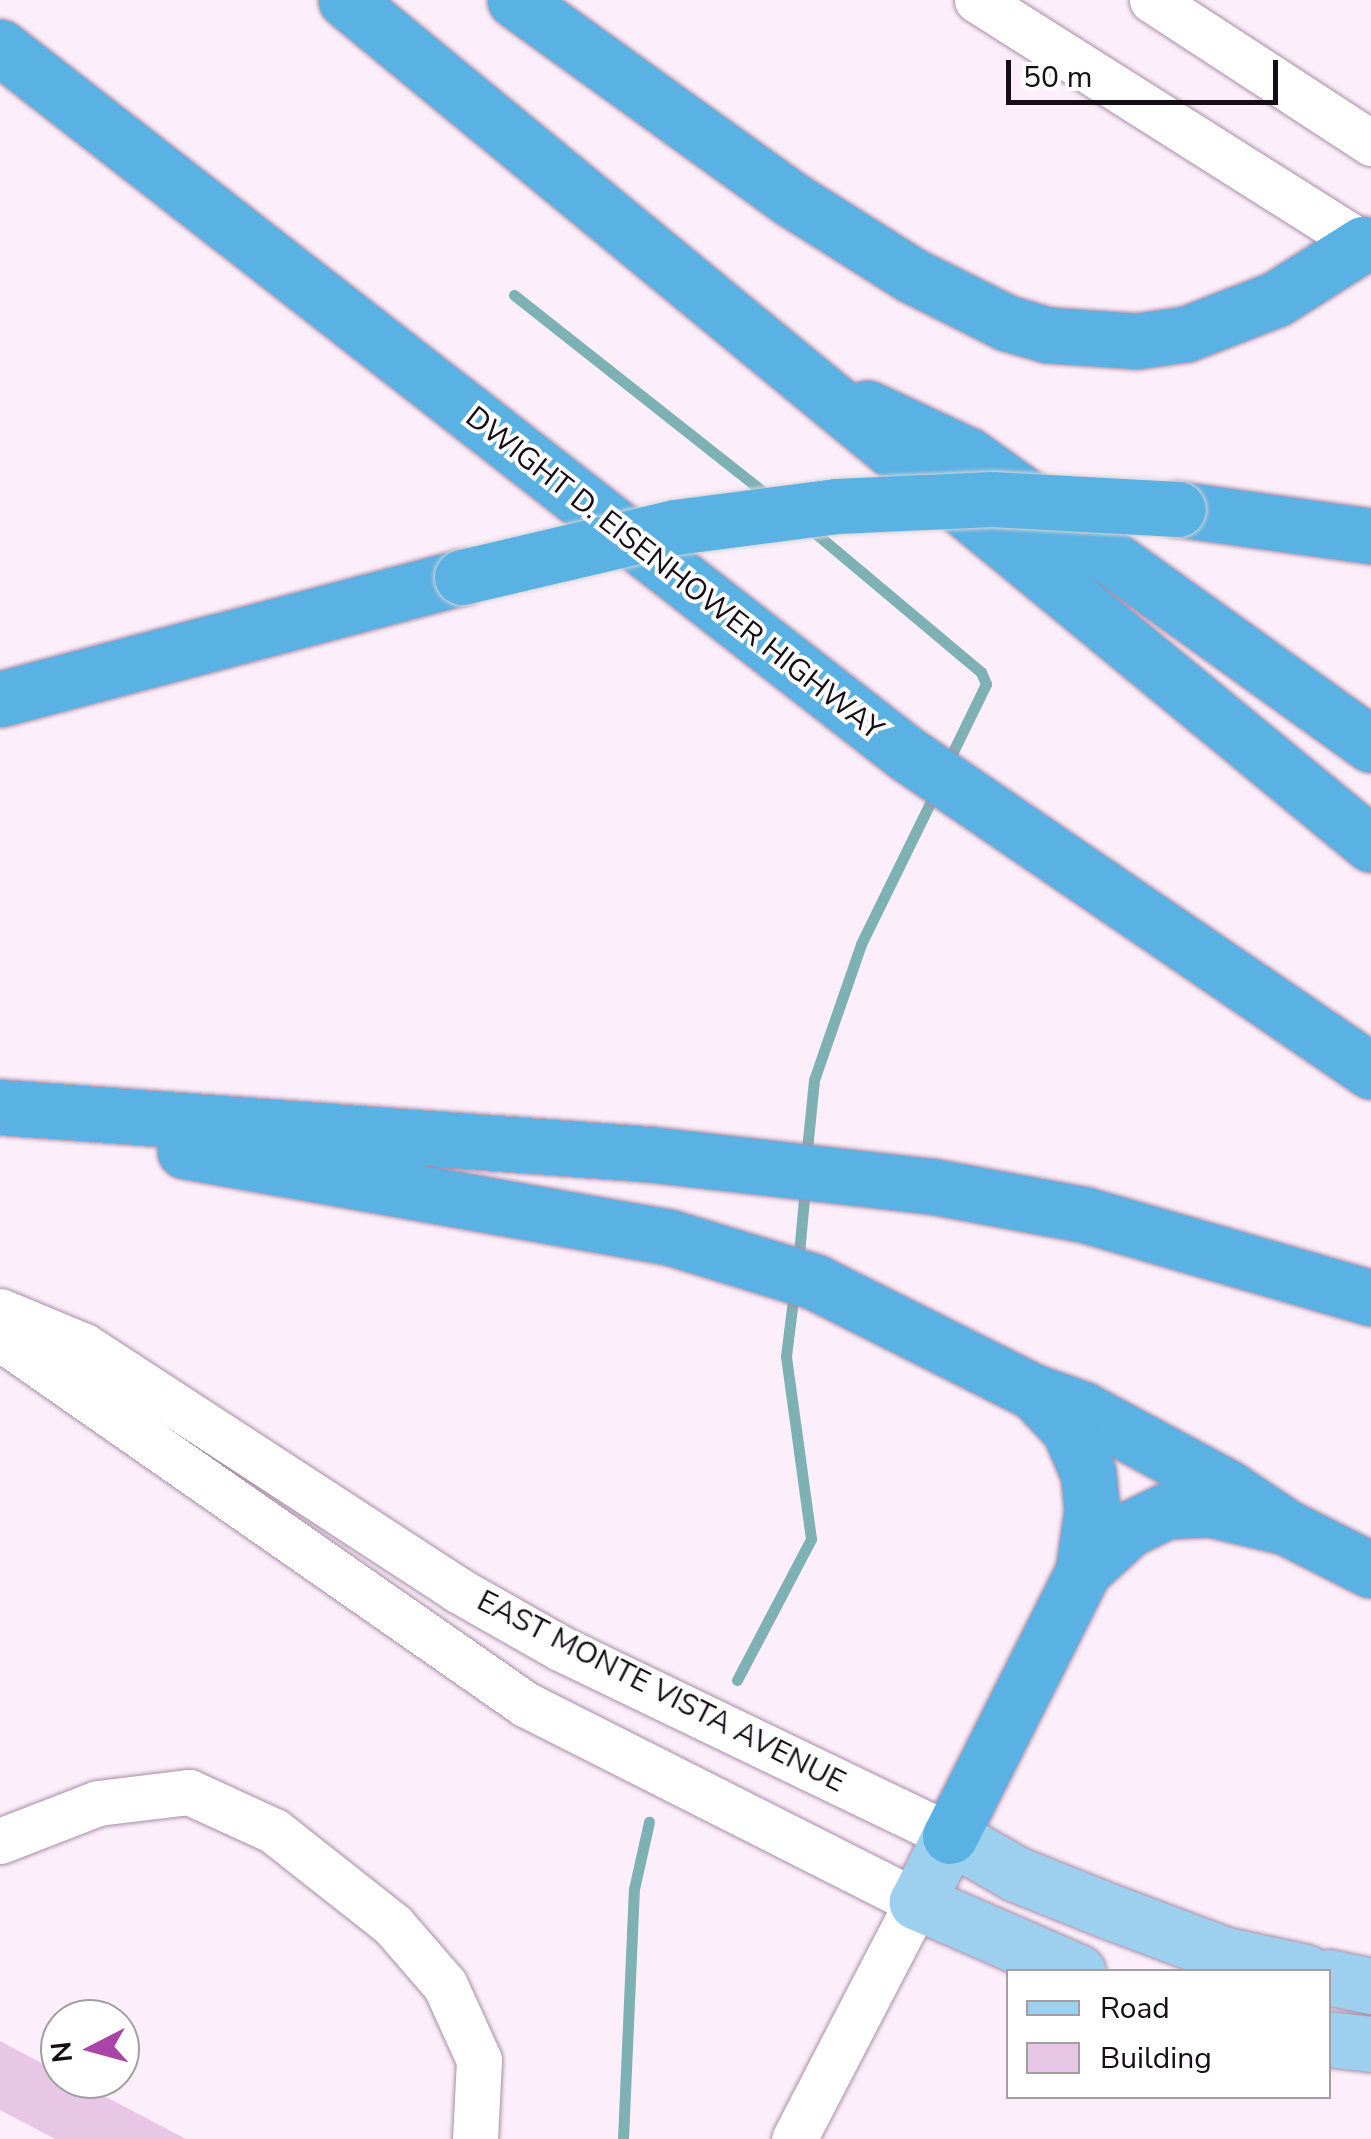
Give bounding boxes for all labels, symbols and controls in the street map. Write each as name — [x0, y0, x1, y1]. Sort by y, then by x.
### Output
scale bar — [1011, 40, 1284, 102]
text: 50 m — [1023, 57, 1092, 98]
street label: DWIGHT D. EISENHOWER HIGHWAY — [458, 400, 890, 748]
street label: EAST MONTE VISTA AVENUE — [471, 1583, 851, 1801]
legend — [1006, 1969, 1331, 2099]
text: Road — [1100, 1988, 1170, 2029]
north arrow — [40, 1999, 140, 2099]
text: Building — [1100, 2038, 1212, 2079]
text: N — [42, 2040, 82, 2064]

